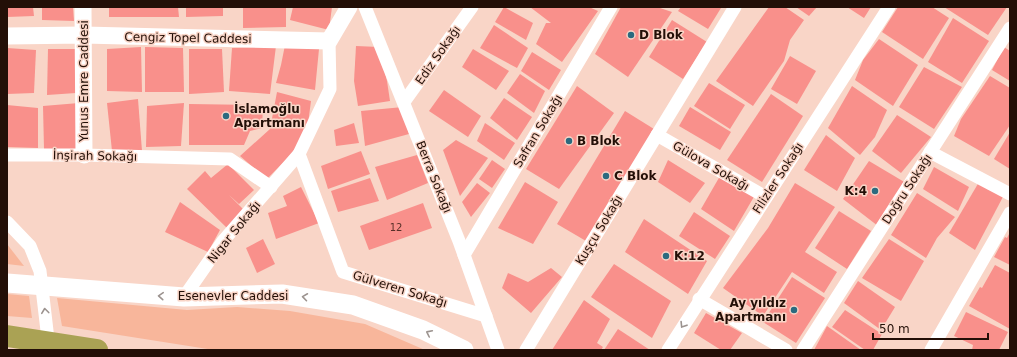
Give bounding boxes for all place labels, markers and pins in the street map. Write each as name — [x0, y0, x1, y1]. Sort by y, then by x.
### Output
place label: D Blok — [639, 28, 684, 42]
marker: D Blok — [626, 30, 636, 40]
place label: İslamoğlu Apartmanı — [234, 101, 305, 130]
marker: İslamoğlu Apartmanı — [221, 111, 231, 121]
place label: B Blok — [577, 134, 621, 148]
marker: B Blok — [564, 136, 574, 146]
place label: C Blok — [614, 169, 657, 183]
marker: C Blok — [601, 171, 611, 181]
place label: K:4 — [845, 184, 867, 198]
marker: K:4 — [870, 186, 880, 196]
place label: K:12 — [674, 249, 705, 263]
marker: K:12 — [661, 251, 671, 261]
place label: Ay yıldız Apartmanı — [715, 296, 786, 324]
marker: Ay yıldız Apartmanı — [789, 305, 799, 315]

